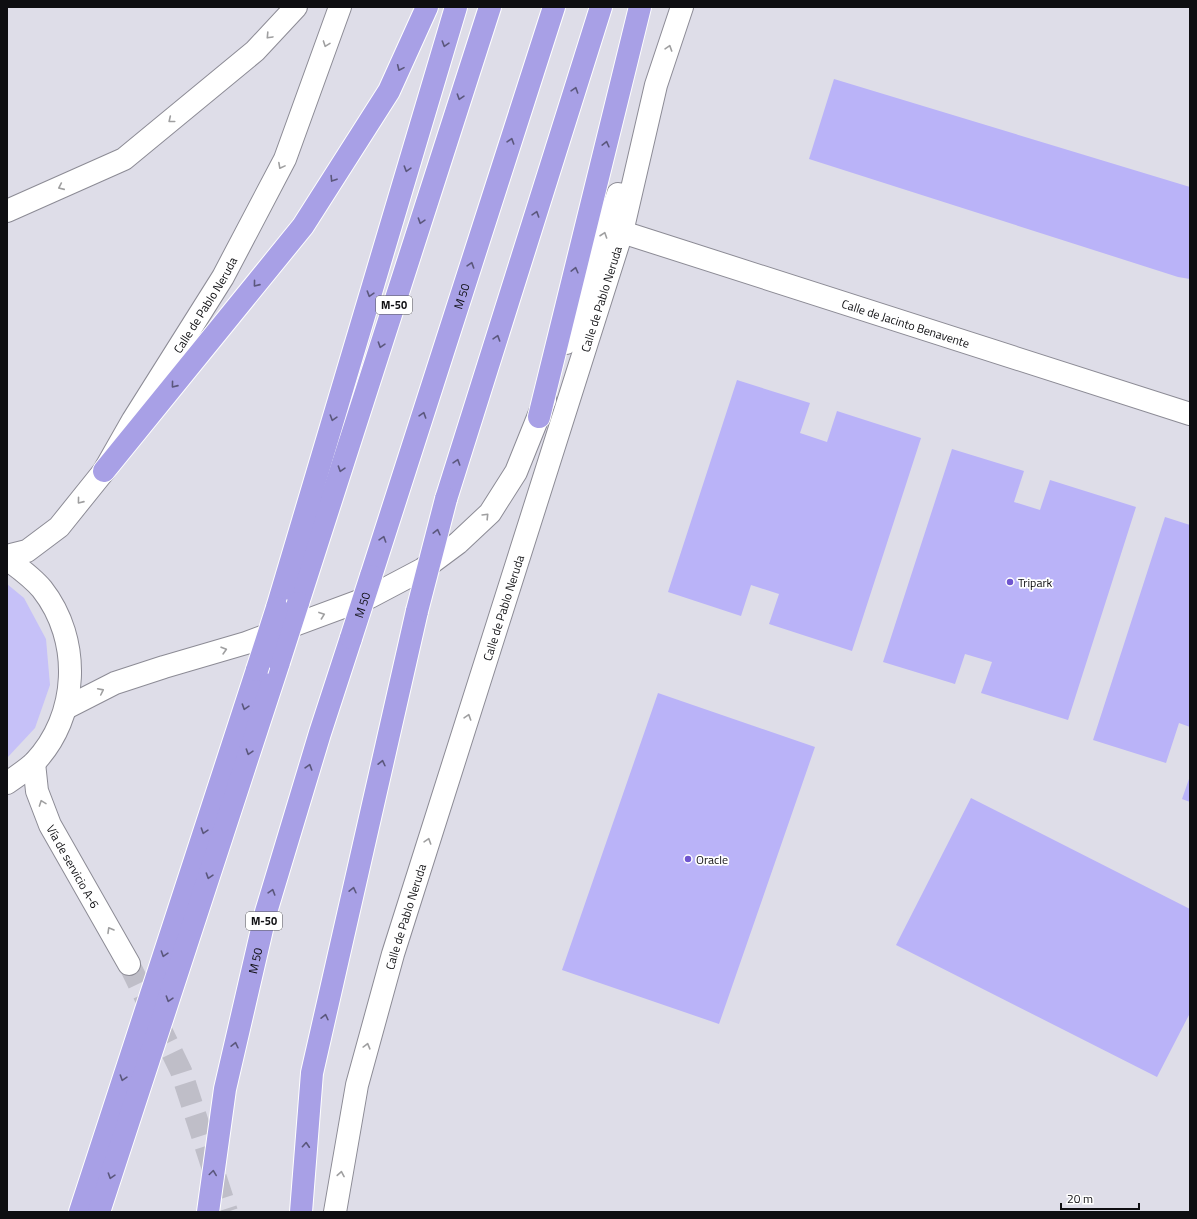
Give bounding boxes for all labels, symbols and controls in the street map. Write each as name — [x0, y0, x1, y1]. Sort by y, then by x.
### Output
one-way arrow — [267, 31, 274, 39]
one-way arrow — [323, 40, 331, 47]
one-way arrow — [441, 41, 450, 48]
one-way arrow — [664, 45, 672, 52]
one-way arrow — [396, 64, 404, 71]
one-way arrow — [570, 86, 579, 93]
one-way arrow — [457, 94, 465, 101]
one-way arrow — [168, 116, 175, 123]
one-way arrow — [506, 138, 515, 145]
one-way arrow — [602, 140, 610, 147]
one-way arrow — [278, 161, 286, 169]
one-way arrow — [403, 165, 412, 172]
one-way arrow — [331, 175, 338, 182]
one-way arrow — [57, 182, 65, 190]
one-way arrow — [531, 210, 540, 217]
one-way arrow — [417, 218, 426, 225]
one-way arrow — [599, 231, 607, 238]
street label: Calle de Pablo Neruda — [575, 244, 626, 354]
street label: Calle de Pablo Neruda — [168, 253, 242, 357]
one-way arrow — [466, 262, 475, 269]
one-way arrow — [571, 267, 579, 273]
one-way arrow — [254, 279, 261, 287]
street label: M 50 — [448, 280, 474, 311]
one-way arrow — [366, 290, 375, 297]
street label: Calle de Jacinto Benavente — [839, 294, 972, 352]
road number: M-50 — [376, 296, 412, 314]
one-way arrow — [492, 334, 501, 341]
one-way arrow — [377, 341, 386, 348]
one-way arrow — [172, 380, 179, 387]
one-way arrow — [418, 412, 427, 419]
one-way arrow — [329, 414, 338, 421]
one-way arrow — [453, 458, 461, 465]
one-way arrow — [337, 465, 346, 472]
one-way arrow — [78, 497, 85, 504]
one-way arrow — [481, 513, 489, 521]
one-way arrow — [432, 529, 441, 536]
one-way arrow — [378, 536, 387, 543]
street label: Calle de Pablo Neruda — [477, 552, 529, 663]
place label: Tripark — [1018, 573, 1053, 592]
marker: Tripark — [1005, 577, 1015, 587]
street label: M 50 — [349, 589, 375, 620]
one-way arrow — [318, 612, 325, 620]
one-way arrow — [220, 646, 227, 655]
one-way arrow — [96, 688, 104, 696]
one-way arrow — [241, 703, 249, 710]
one-way arrow — [463, 714, 472, 721]
one-way arrow — [246, 749, 254, 756]
one-way arrow — [377, 760, 385, 766]
one-way arrow — [305, 764, 313, 771]
one-way arrow — [38, 800, 46, 807]
street label: Vía de servicio A-6 — [42, 821, 105, 912]
one-way arrow — [200, 827, 209, 834]
one-way arrow — [423, 838, 432, 845]
place label: Oracle — [696, 850, 728, 869]
marker: Oracle — [683, 854, 693, 864]
street label: Calle de Pablo Neruda — [380, 861, 431, 972]
one-way arrow — [205, 872, 214, 879]
one-way arrow — [348, 887, 356, 893]
one-way arrow — [267, 889, 276, 896]
road number: M-50 — [246, 912, 282, 930]
one-way arrow — [107, 927, 114, 934]
street label: M 50 — [243, 945, 267, 975]
one-way arrow — [160, 950, 168, 957]
one-way arrow — [165, 996, 174, 1003]
one-way arrow — [320, 1014, 328, 1020]
one-way arrow — [230, 1042, 238, 1049]
one-way arrow — [362, 1043, 371, 1050]
one-way arrow — [119, 1074, 128, 1081]
one-way arrow — [302, 1142, 311, 1148]
one-way arrow — [208, 1170, 217, 1176]
one-way arrow — [337, 1170, 345, 1177]
one-way arrow — [107, 1172, 116, 1179]
scale bar — [1061, 1185, 1139, 1211]
text: 20 m — [1067, 1189, 1093, 1208]

